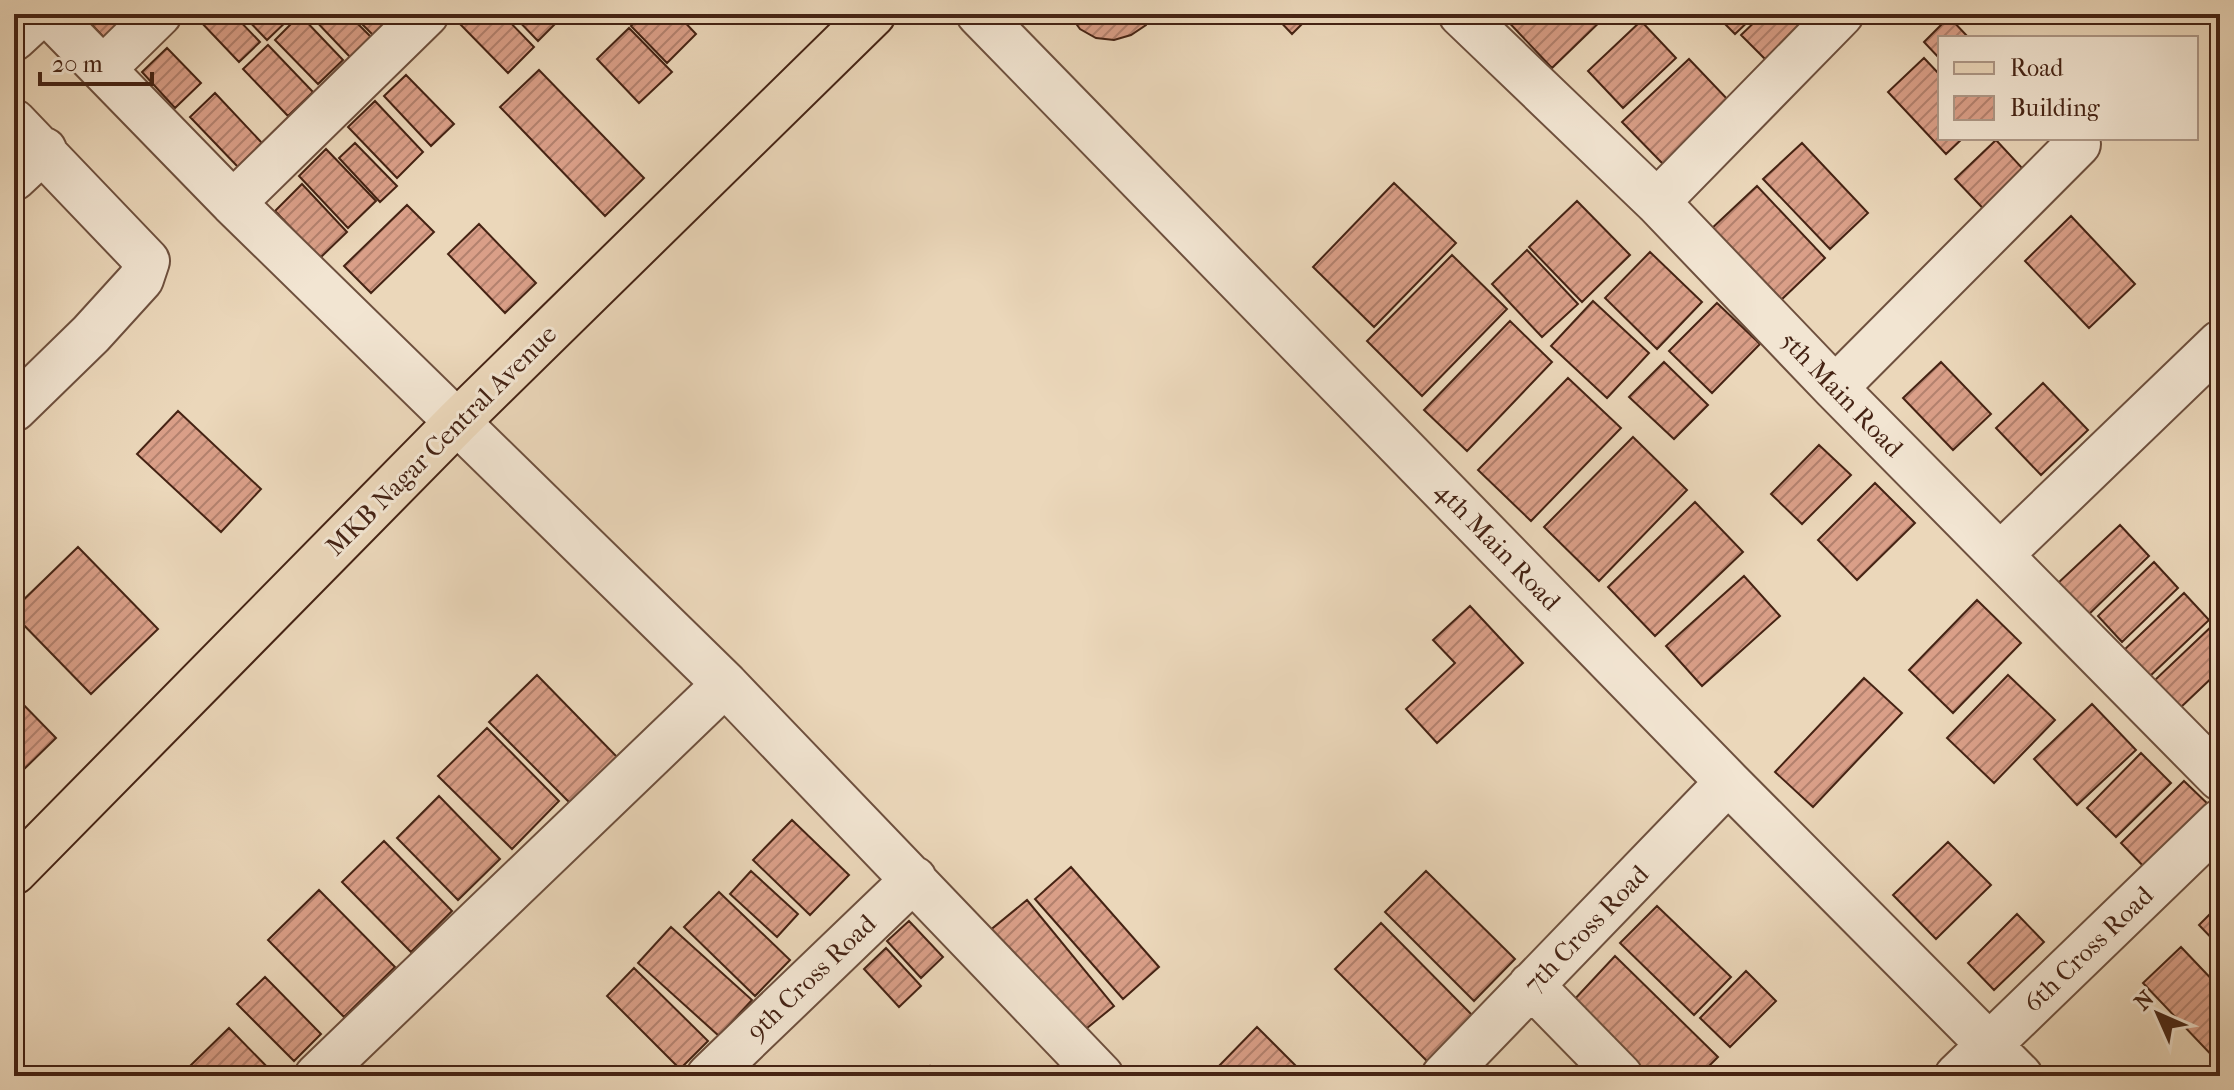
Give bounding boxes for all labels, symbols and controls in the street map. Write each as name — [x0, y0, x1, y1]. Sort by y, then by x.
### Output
scale bar — [40, 36, 152, 86]
legend — [1938, 36, 2198, 140]
text: 20 m — [52, 50, 103, 78]
text: Road — [2010, 54, 2064, 82]
text: Building — [2010, 94, 2101, 122]
street label: MKB Nagar Central Avenue — [320, 319, 563, 562]
street label: 5th Main Road — [1774, 325, 1910, 464]
street label: 4th Main Road — [1429, 476, 1567, 618]
street label: 7th Cross Road — [1518, 858, 1656, 1000]
street label: 6th Cross Road — [2017, 879, 2160, 1019]
street label: 9th Cross Road — [740, 908, 883, 1047]
north arrow — [2118, 974, 2198, 1054]
text: N — [2129, 985, 2160, 1016]

